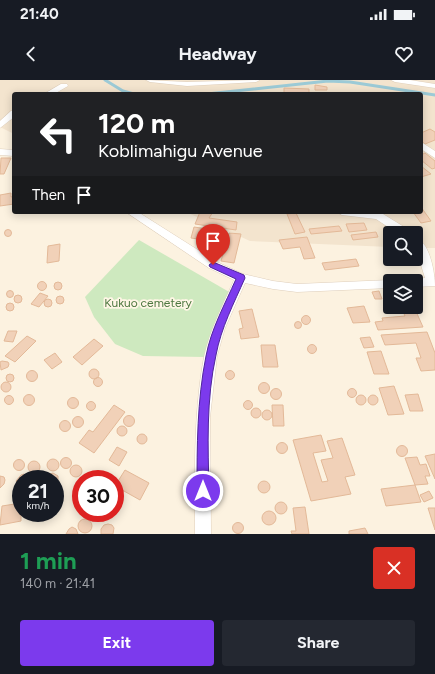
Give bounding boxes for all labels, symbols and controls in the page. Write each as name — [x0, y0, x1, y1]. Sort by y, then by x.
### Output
text: 21:40 — [20, 5, 59, 23]
icon: back — [20, 43, 42, 65]
text: Headway — [178, 43, 257, 65]
icon: heart — [393, 43, 415, 65]
text: 120 m — [98, 106, 175, 140]
icon: left — [32, 108, 84, 160]
text: Koblimahigu Avenue — [98, 140, 263, 162]
icon: arrive — [73, 184, 95, 206]
text: Then — [32, 186, 65, 204]
pin — [196, 224, 230, 265]
map controls — [383, 226, 423, 314]
button: search — [383, 226, 423, 266]
icon: arrive — [202, 230, 224, 252]
button: layers — [383, 274, 423, 314]
park label: Kukuo cemetery — [104, 296, 193, 310]
speed limit sign: 30 — [72, 470, 124, 522]
position arrow — [182, 470, 224, 512]
text: 21 — [28, 479, 48, 503]
text: km/h — [27, 499, 49, 512]
text: 1 min — [20, 546, 77, 575]
button: close — [373, 547, 415, 589]
text: 140 m · 21:41 — [20, 576, 95, 591]
button: Exit — [20, 620, 214, 666]
button: Share — [222, 620, 415, 666]

